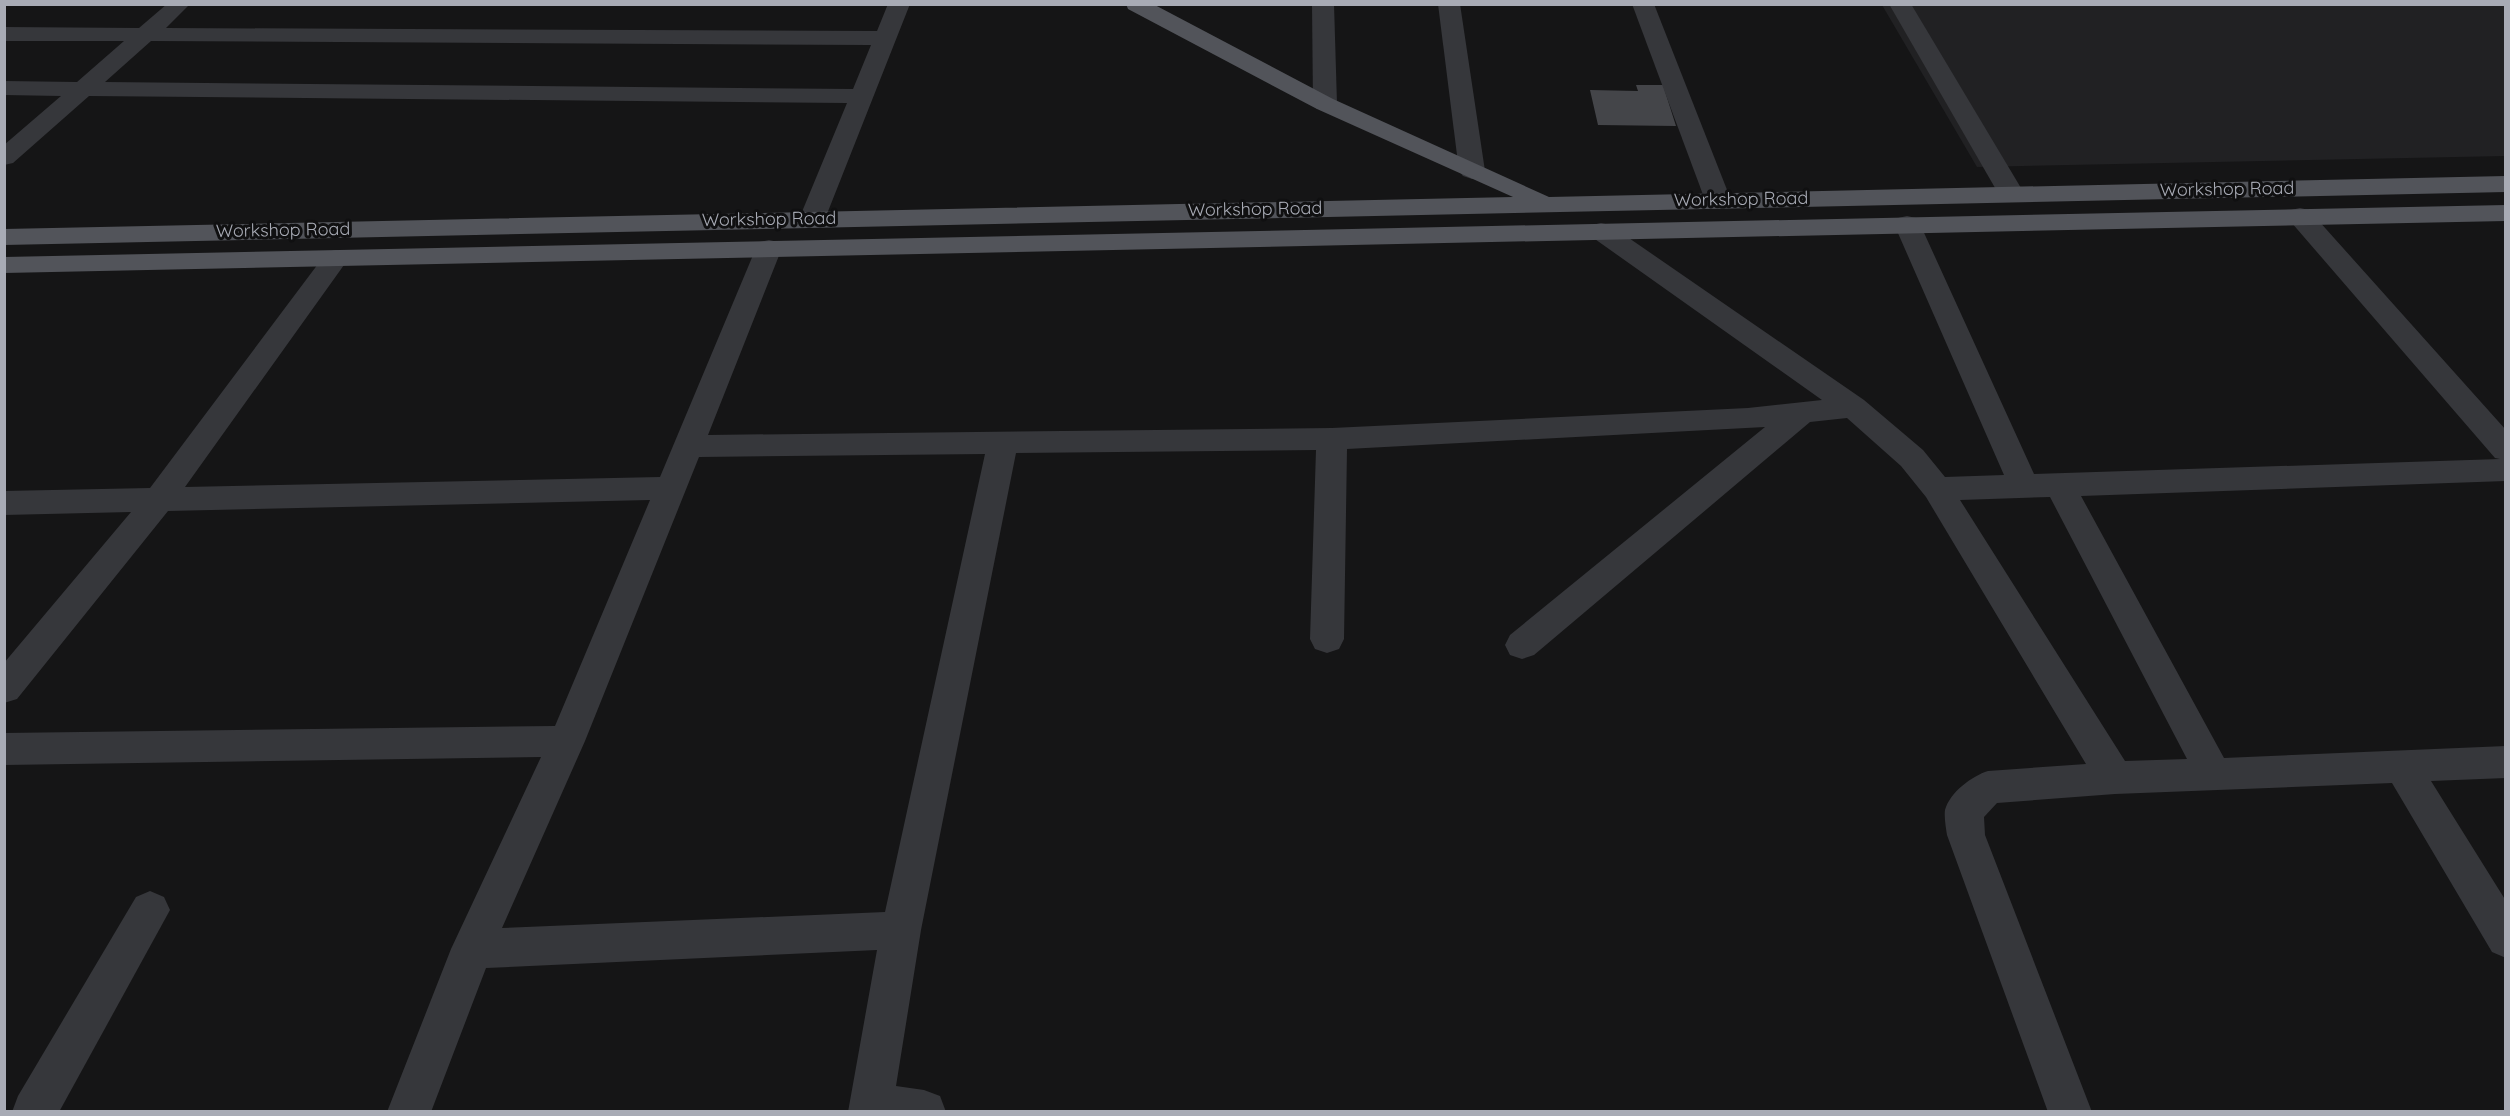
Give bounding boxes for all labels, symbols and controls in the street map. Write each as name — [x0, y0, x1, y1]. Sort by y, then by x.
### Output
street label: Workshop Road — [2160, 176, 2294, 201]
street label: Workshop Road — [1674, 186, 1808, 211]
street label: Workshop Road — [1188, 196, 1322, 221]
street label: Workshop Road — [702, 206, 836, 231]
street label: Workshop Road — [216, 217, 350, 242]

